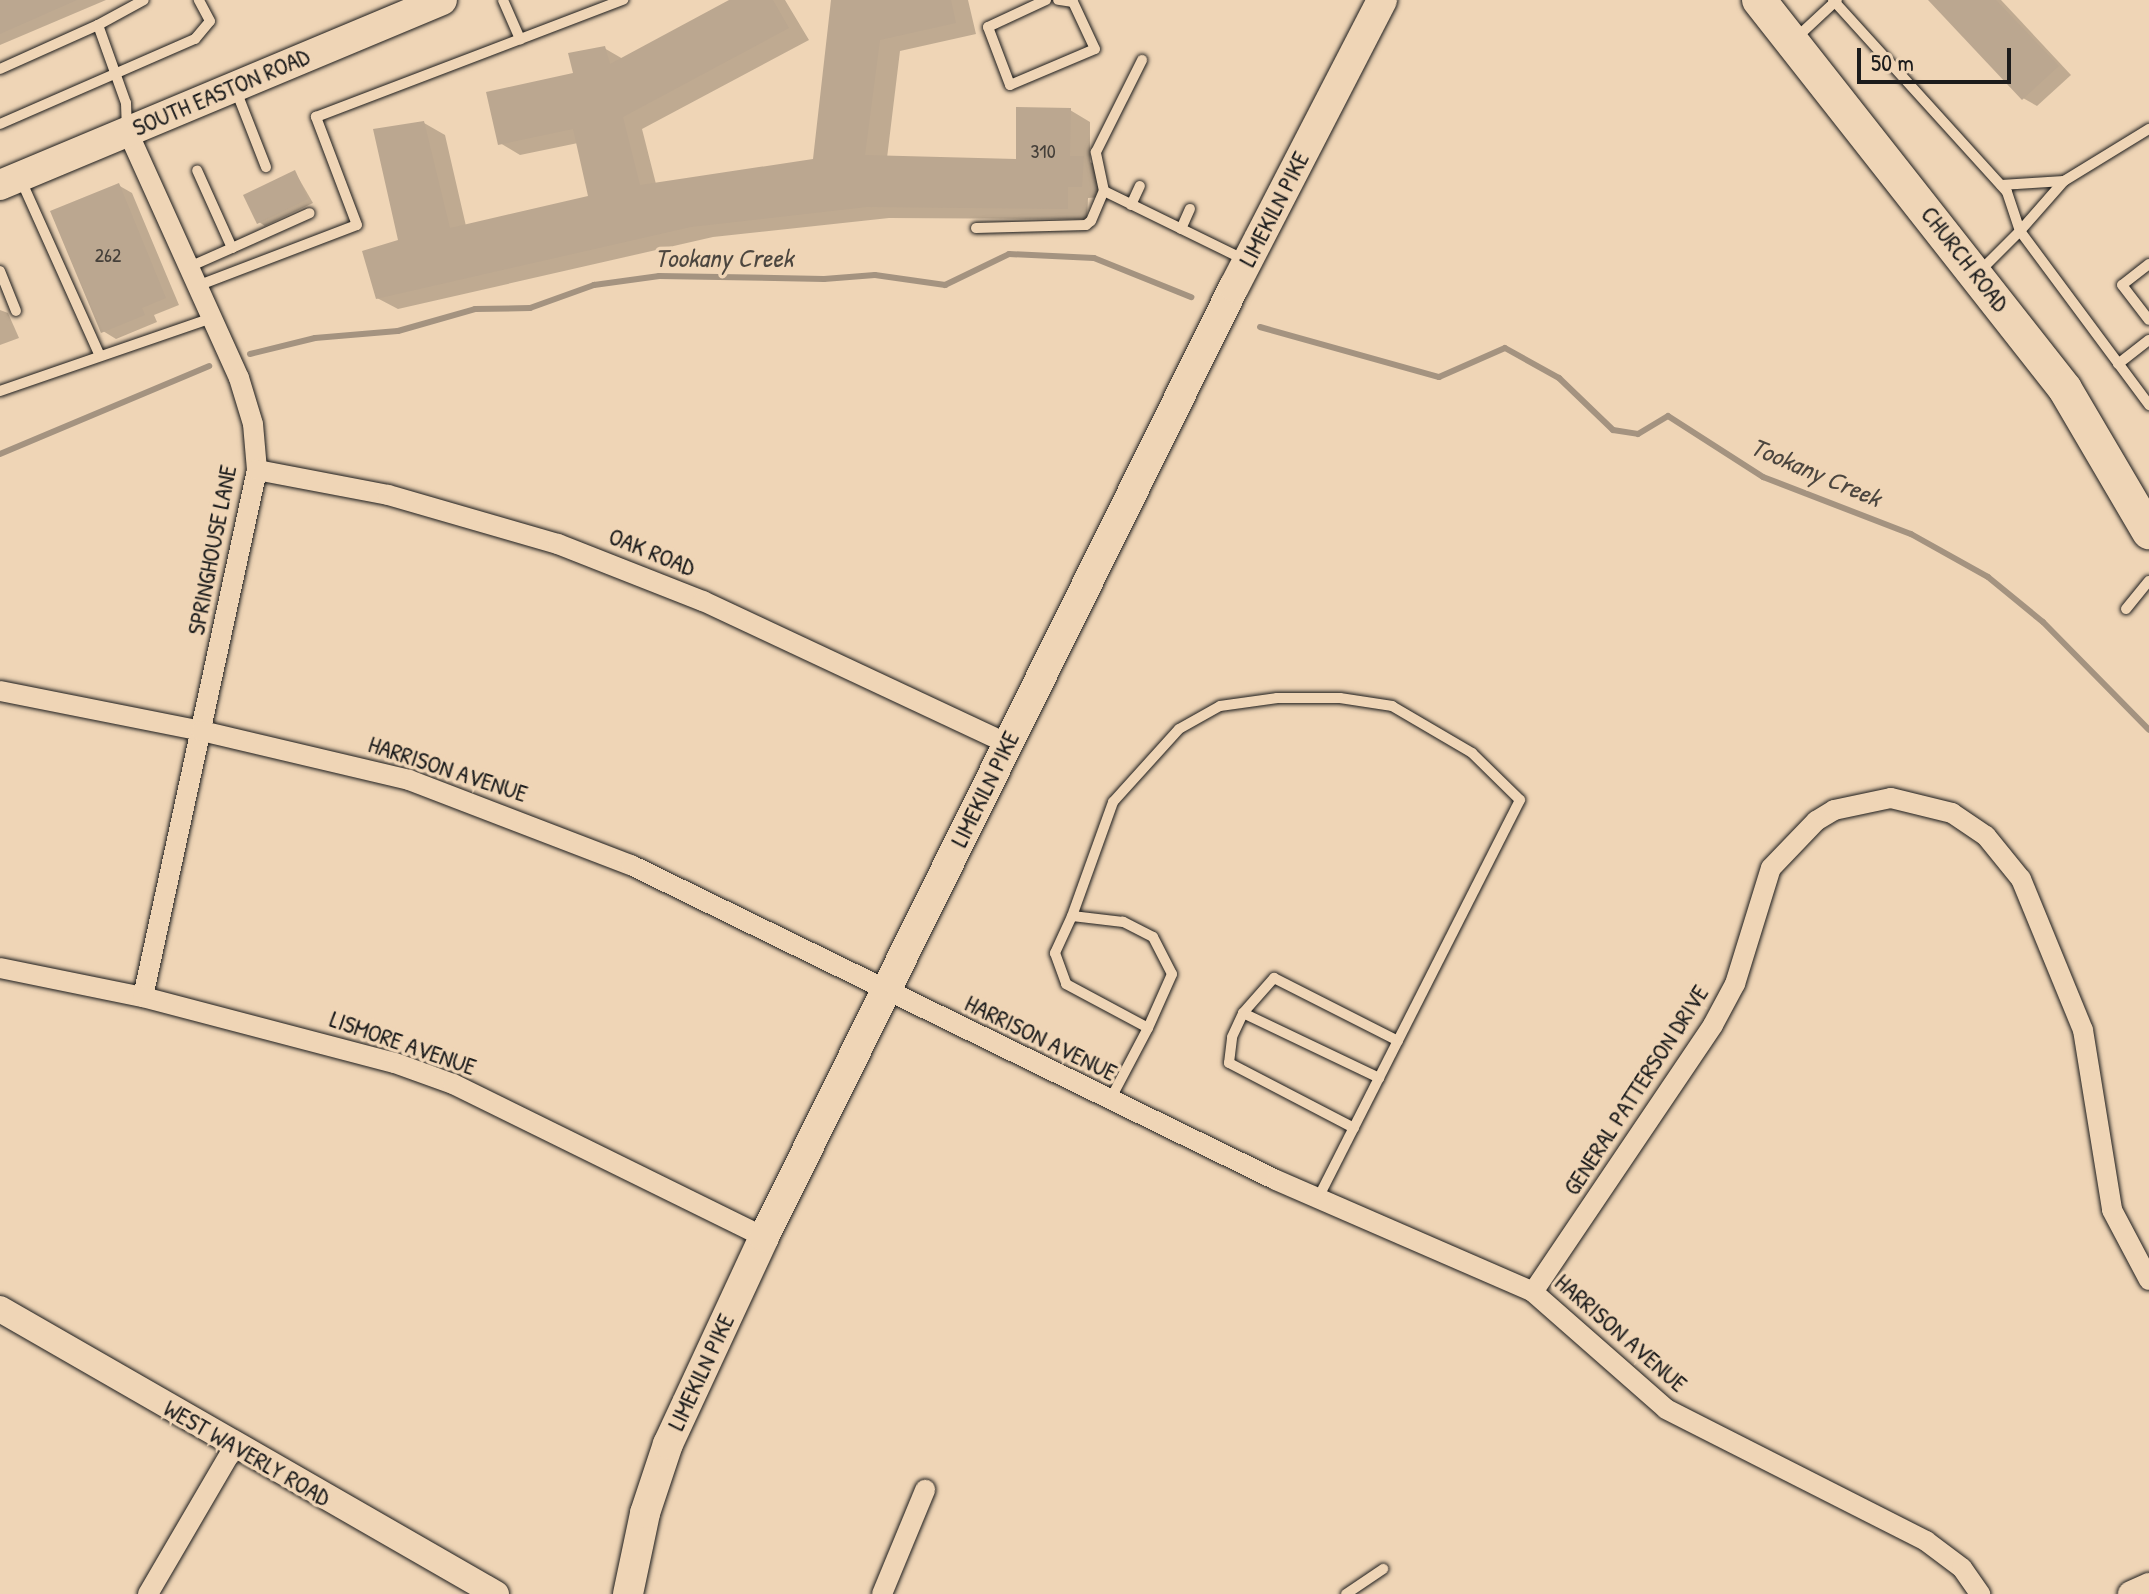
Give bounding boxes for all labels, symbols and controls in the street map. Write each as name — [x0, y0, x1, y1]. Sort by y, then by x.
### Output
scale bar — [1861, 32, 2015, 82]
street label: SOUTH EASTON ROAD — [128, 42, 314, 142]
text: 50 m — [1871, 46, 1914, 78]
house number: 310 — [1030, 138, 1056, 162]
street label: LIMEKILN PIKE — [1233, 147, 1315, 271]
street label: CHURCH ROAD — [1915, 201, 2015, 317]
house number: 262 — [95, 242, 121, 266]
water label: Tookany Creek — [655, 242, 793, 274]
water label: Tookany Creek — [1746, 431, 1886, 513]
street label: SPRINGHOUSE LANE — [181, 463, 243, 637]
street label: OAK ROAD — [605, 522, 699, 582]
street label: LIMEKILN PIKE — [945, 726, 1025, 852]
street label: HARRISON AVENUE — [365, 730, 531, 808]
street label: GENERAL PATTERSON DRIVE — [1557, 980, 1715, 1200]
street label: HARRISON AVENUE — [960, 989, 1122, 1087]
street label: LISMORE AVENUE — [326, 1005, 480, 1081]
street label: HARRISON AVENUE — [1549, 1268, 1693, 1398]
street label: LIMEKILN PIKE — [661, 1309, 741, 1435]
street label: WEST WAVERLY ROAD — [159, 1394, 335, 1512]

